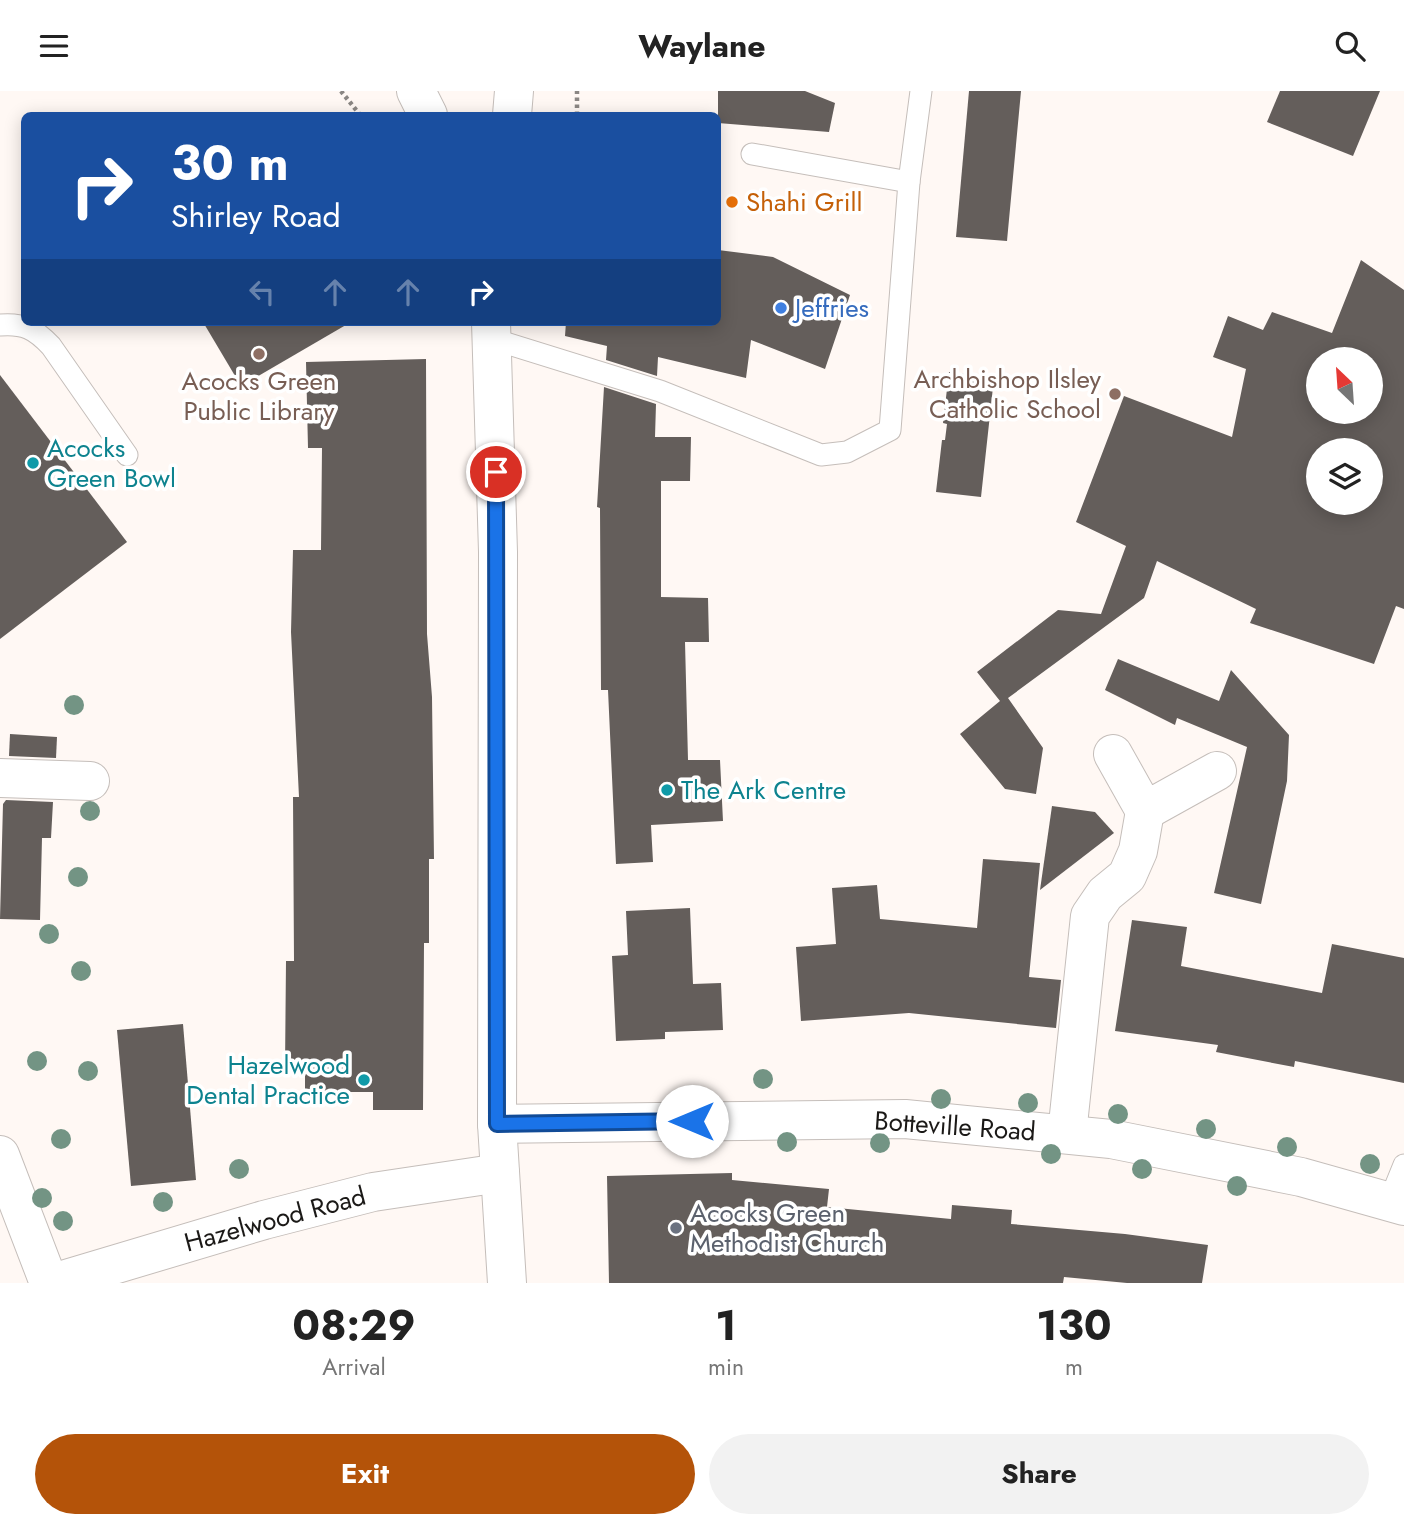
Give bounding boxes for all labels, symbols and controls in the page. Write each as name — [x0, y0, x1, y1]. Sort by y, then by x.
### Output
text: Waylane — [638, 23, 766, 69]
icon: menu — [35, 27, 73, 65]
icon: search — [1331, 27, 1369, 65]
text: 30 m — [171, 128, 289, 198]
icon: right — [56, 140, 147, 231]
place label: Shahi Grill — [746, 183, 862, 221]
text: Shirley Road — [171, 193, 341, 239]
marker: Shahi Grill — [724, 194, 740, 210]
icon: left — [243, 273, 281, 311]
icon: ahead — [316, 273, 354, 311]
icon: ahead — [389, 273, 427, 311]
icon: right — [462, 273, 500, 311]
place label: Jeffries — [792, 289, 869, 327]
marker: Jeffries — [773, 300, 789, 316]
marker: Acocks Green Public Library — [251, 346, 267, 362]
north arrow — [1306, 347, 1382, 423]
map controls — [1306, 347, 1383, 515]
place label: Archbishop Ilsley Catholic School — [913, 360, 1102, 428]
place label: Acocks Green Public Library — [181, 362, 337, 430]
marker: Archbishop Ilsley Catholic School — [1107, 386, 1123, 402]
place label: Acocks Green Bowl — [47, 429, 176, 497]
button: layers — [1306, 438, 1383, 515]
pin — [466, 442, 526, 502]
icon: arrive — [477, 453, 515, 491]
marker: Acocks Green Bowl — [25, 455, 41, 471]
place label: The Ark Centre — [681, 771, 846, 809]
marker: The Ark Centre — [659, 782, 675, 798]
place label: Hazelwood Dental Practice — [186, 1046, 350, 1114]
marker: Hazelwood Dental Practice — [356, 1072, 372, 1088]
position arrow — [655, 1084, 729, 1158]
street label: Botteville Road — [873, 1101, 1037, 1151]
street label: Hazelwood Road — [180, 1177, 370, 1261]
place label: Acocks Green Methodist Church — [690, 1194, 884, 1262]
marker: Acocks Green Methodist Church — [668, 1220, 684, 1236]
text: 08:29 — [292, 1295, 416, 1356]
text: 1 — [715, 1295, 737, 1356]
text: 130 — [1036, 1295, 1112, 1356]
text: Arrival — [322, 1350, 386, 1384]
text: min — [708, 1350, 744, 1384]
text: m — [1065, 1350, 1083, 1384]
button: Exit — [35, 1434, 695, 1514]
button: Share — [709, 1434, 1369, 1514]

